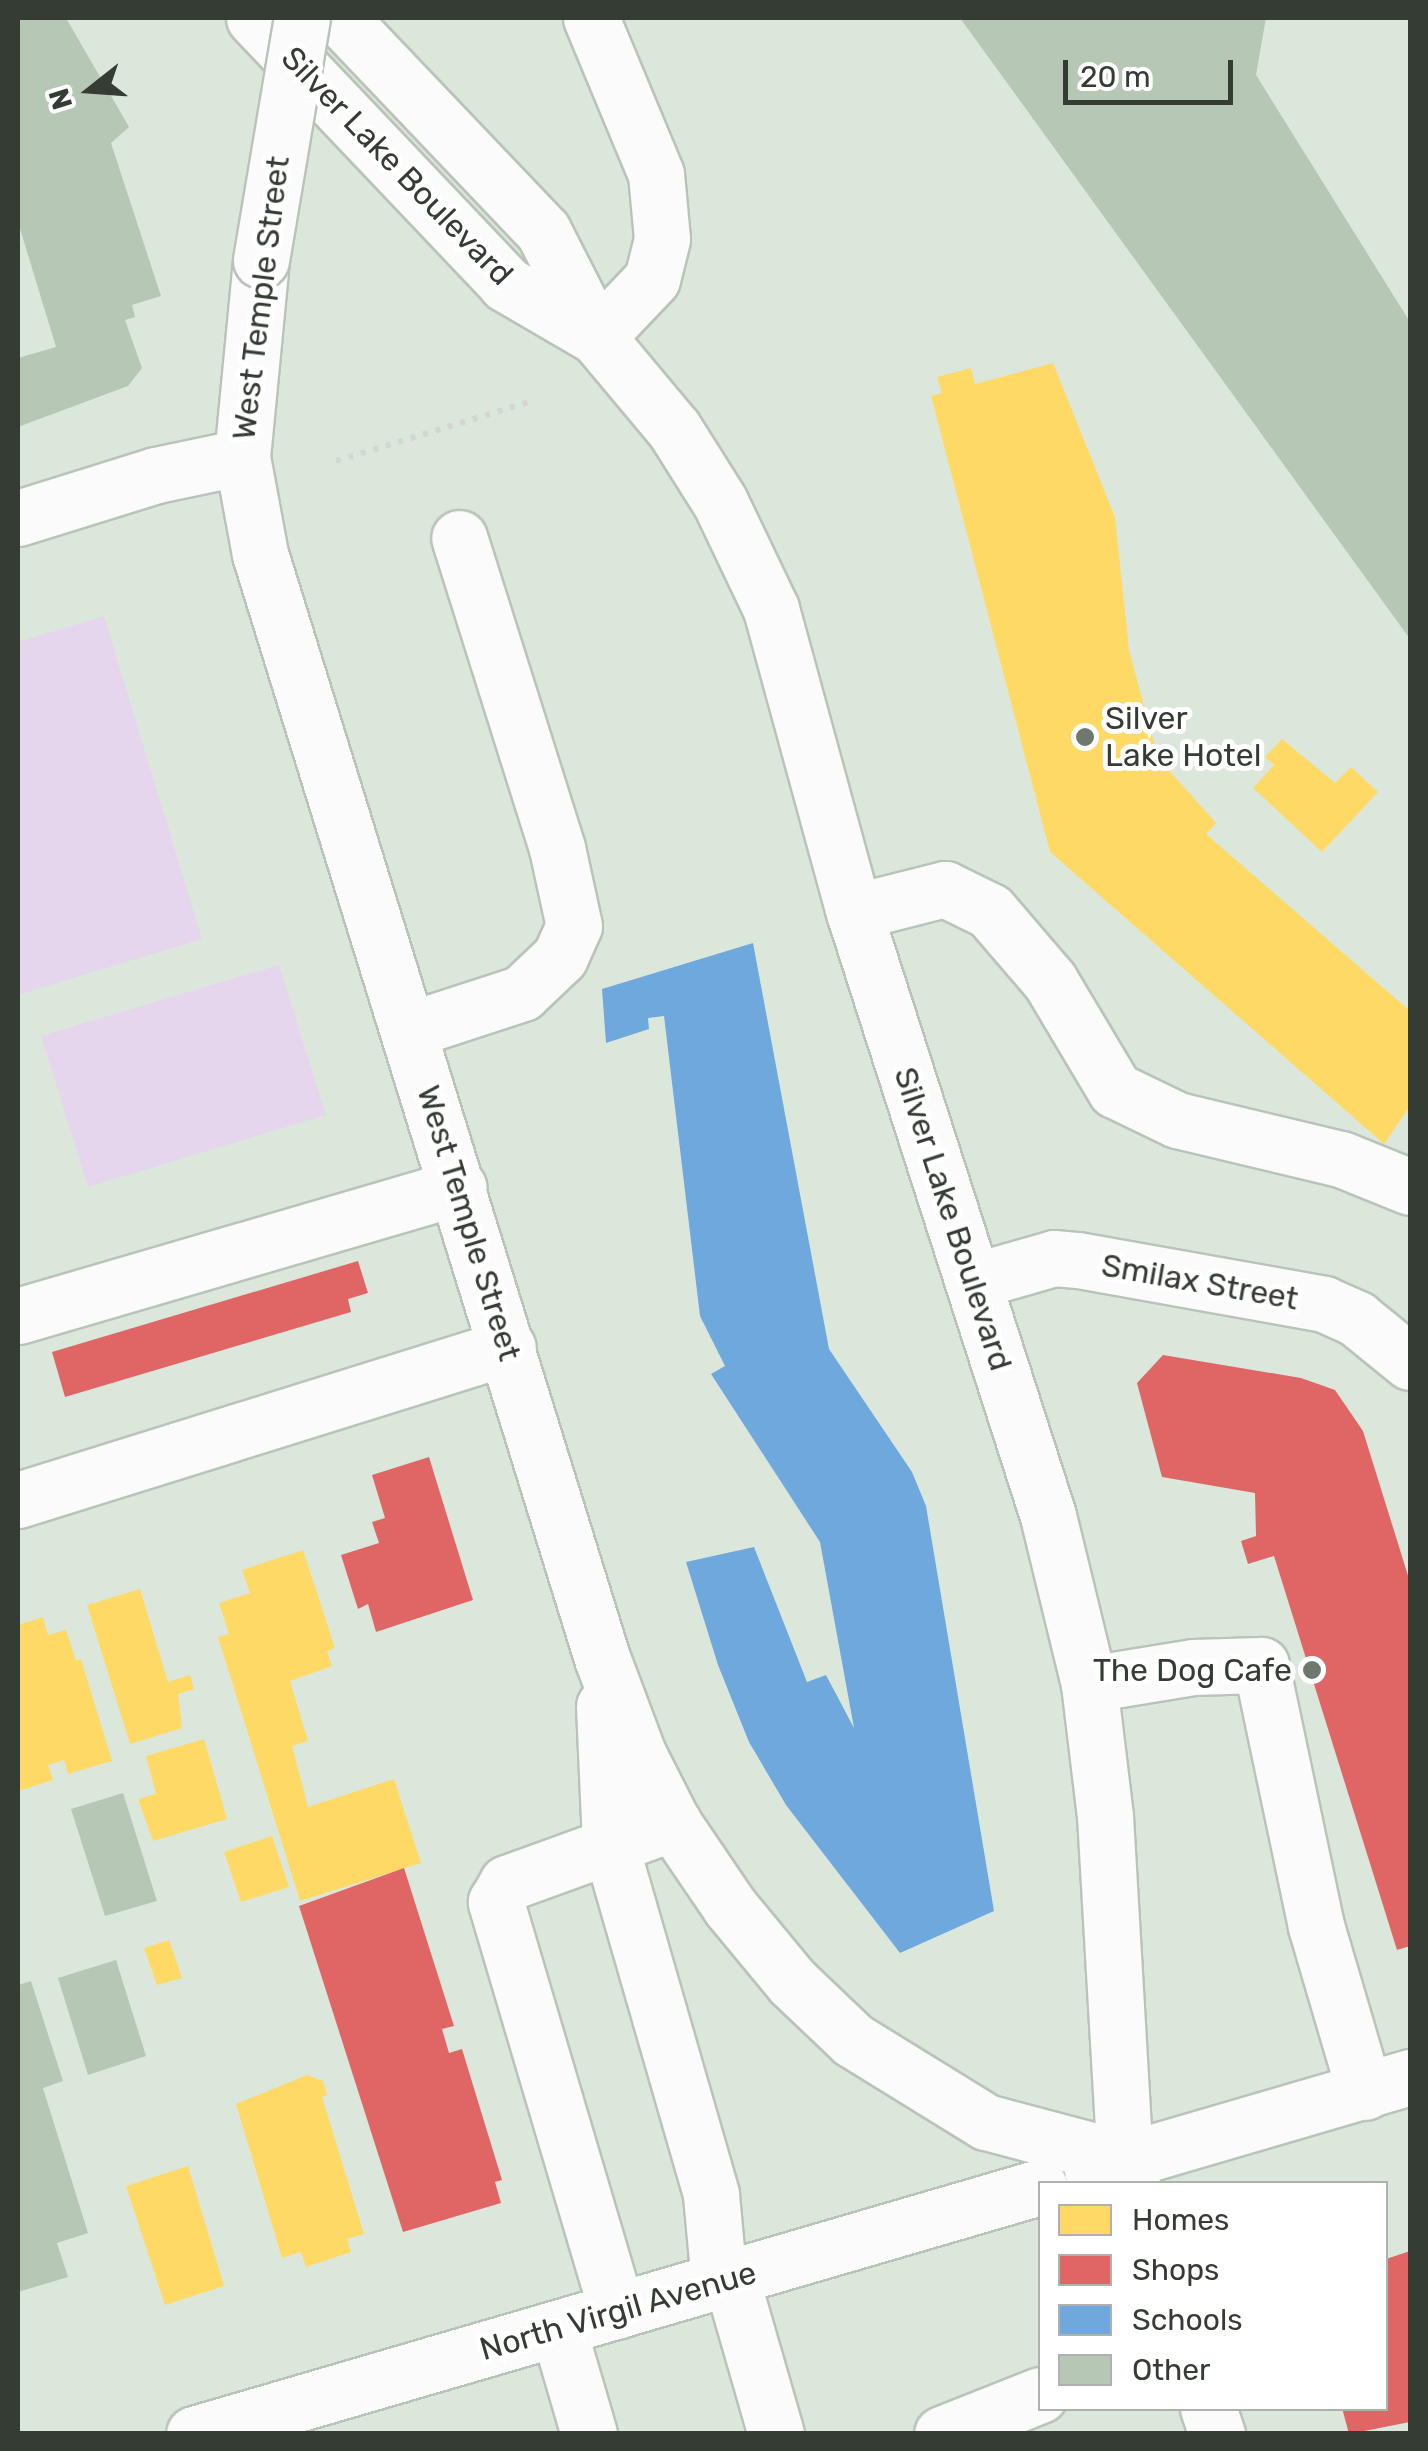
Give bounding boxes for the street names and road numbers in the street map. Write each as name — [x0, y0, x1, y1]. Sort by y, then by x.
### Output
street label: Silver Lake Boulevard — [273, 39, 521, 293]
street label: West Temple Street — [224, 153, 298, 443]
street label: Silver Lake Boulevard — [886, 1062, 1020, 1376]
street label: West Temple Street — [409, 1080, 529, 1366]
street label: Smilax Street — [1099, 1246, 1301, 1318]
street label: North Virgil Avenue — [474, 2253, 762, 2369]

